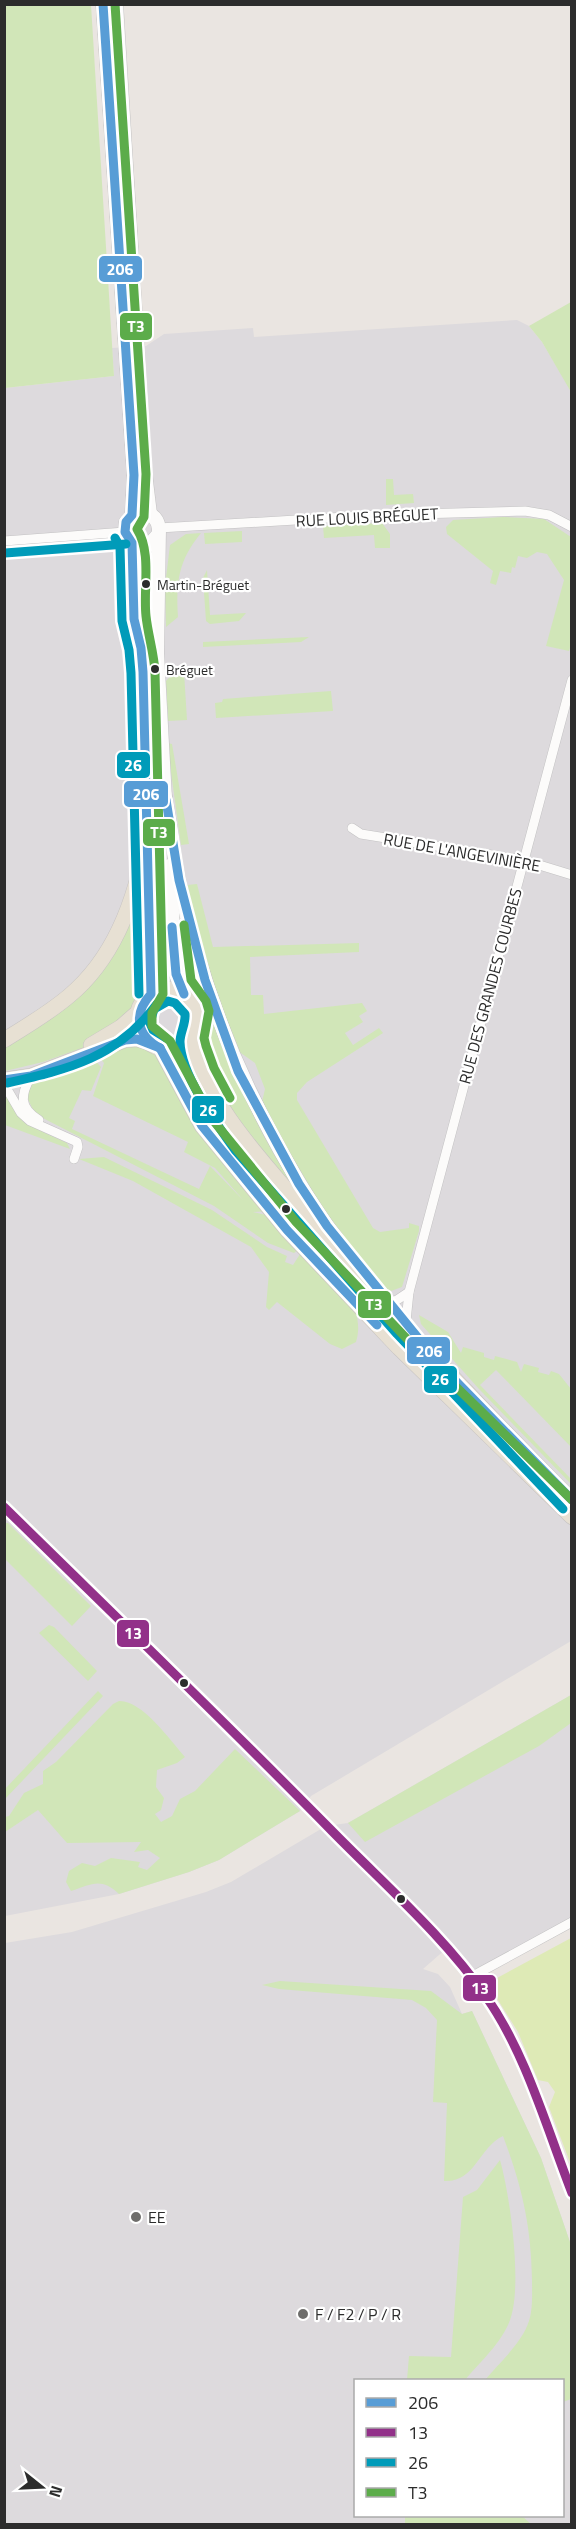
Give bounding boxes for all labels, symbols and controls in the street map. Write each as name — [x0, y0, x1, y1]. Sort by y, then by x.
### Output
line badge: 206 — [98, 255, 143, 283]
text: 206 — [107, 257, 133, 281]
line badge: T3 — [119, 312, 153, 341]
text: T3 — [127, 314, 145, 338]
street label: RUE LOUIS BRÉGUET — [295, 501, 439, 533]
place label: Martin-Bréguet — [157, 574, 249, 595]
marker: Martin-Bréguet — [140, 578, 152, 590]
place label: Bréguet — [166, 659, 213, 680]
marker: Bréguet — [149, 663, 161, 675]
line badge: 26 — [116, 751, 151, 779]
text: 26 — [124, 753, 142, 777]
line badge: 206 — [123, 780, 169, 808]
text: 206 — [133, 782, 159, 806]
line badge: T3 — [142, 818, 176, 847]
text: T3 — [150, 820, 168, 844]
street label: RUE DE L'ANGEVINIÈRE — [382, 826, 542, 878]
street label: RUE DES GRANDES COURBES — [452, 885, 528, 1087]
line badge: 26 — [191, 1095, 225, 1124]
text: 26 — [199, 1098, 217, 1122]
unlabelled marker — [280, 1203, 292, 1215]
line badge: T3 — [357, 1290, 392, 1319]
text: T3 — [365, 1292, 383, 1316]
line badge: 206 — [406, 1336, 451, 1365]
text: 206 — [416, 1339, 442, 1363]
line badge: 26 — [423, 1365, 458, 1394]
text: 26 — [431, 1367, 449, 1391]
line badge: 13 — [116, 1619, 150, 1648]
text: 13 — [124, 1621, 142, 1645]
unlabelled marker — [178, 1677, 190, 1689]
unlabelled marker — [395, 1893, 407, 1905]
line badge: 13 — [462, 1974, 497, 2002]
text: 13 — [471, 1976, 489, 2000]
place label: EE — [148, 2205, 166, 2229]
marker: EE — [129, 2210, 143, 2224]
place label: F / F2 / P / R — [315, 2302, 401, 2326]
marker: F / F2 / P / R — [296, 2307, 310, 2321]
legend — [354, 2379, 564, 2517]
text: 206 — [408, 2389, 438, 2416]
text: 13 — [408, 2419, 428, 2446]
text: 26 — [408, 2449, 428, 2476]
north arrow — [12, 2457, 72, 2517]
text: T3 — [408, 2479, 428, 2506]
text: N — [43, 2483, 69, 2501]

